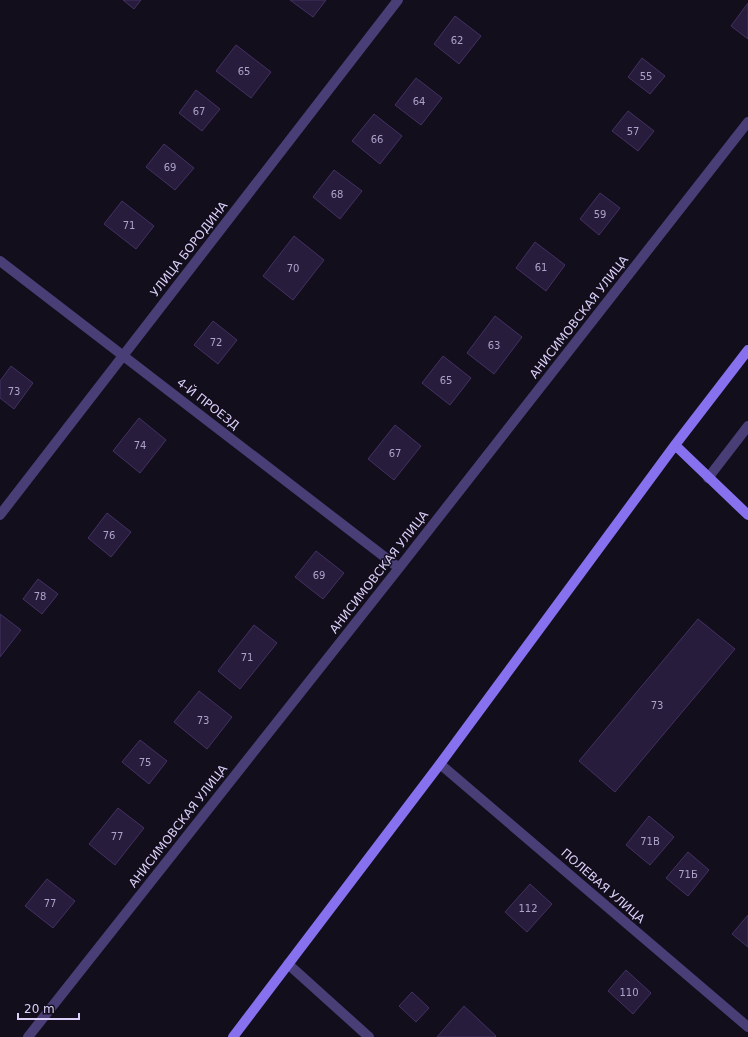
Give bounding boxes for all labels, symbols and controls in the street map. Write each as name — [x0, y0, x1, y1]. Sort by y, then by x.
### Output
house number: 62 — [451, 35, 463, 46]
house number: 65 — [238, 66, 250, 77]
house number: 55 — [640, 71, 652, 82]
house number: 64 — [413, 96, 425, 107]
house number: 67 — [193, 106, 205, 117]
house number: 57 — [627, 126, 639, 137]
house number: 66 — [371, 134, 383, 145]
house number: 69 — [164, 162, 176, 173]
house number: 68 — [331, 189, 343, 200]
street label: УЛИЦА БОРОДИНА — [148, 198, 231, 299]
house number: 59 — [594, 209, 606, 220]
house number: 71 — [123, 220, 135, 231]
street label: АНИСИМОВСКАЯ УЛИЦА — [527, 252, 632, 381]
house number: 61 — [535, 262, 547, 273]
house number: 70 — [287, 263, 299, 274]
house number: 72 — [210, 337, 222, 348]
house number: 63 — [488, 340, 500, 351]
street label: 4-Й ПРОЕЗД — [174, 375, 243, 433]
house number: 65 — [440, 375, 452, 386]
house number: 73 — [8, 386, 20, 397]
house number: 74 — [134, 440, 146, 451]
house number: 67 — [389, 448, 401, 459]
street label: АНИСИМОВСКАЯ УЛИЦА — [327, 507, 432, 636]
house number: 76 — [103, 530, 115, 541]
house number: 69 — [313, 570, 325, 581]
house number: 78 — [34, 591, 46, 602]
house number: 71 — [241, 652, 253, 663]
house number: 73 — [651, 700, 663, 711]
house number: 73 — [197, 715, 209, 726]
house number: 75 — [139, 757, 151, 768]
street label: АНИСИМОВСКАЯ УЛИЦА — [126, 761, 231, 890]
house number: 77 — [111, 831, 123, 842]
house number: 71В — [640, 836, 660, 847]
street label: ПОЛЕВАЯ УЛИЦА — [558, 846, 648, 927]
house number: 71Б — [678, 869, 698, 880]
house number: 77 — [44, 898, 56, 909]
house number: 112 — [518, 903, 538, 914]
house number: 110 — [619, 987, 639, 998]
scale bar — [18, 995, 79, 1021]
text: 20 m — [24, 1002, 55, 1016]

